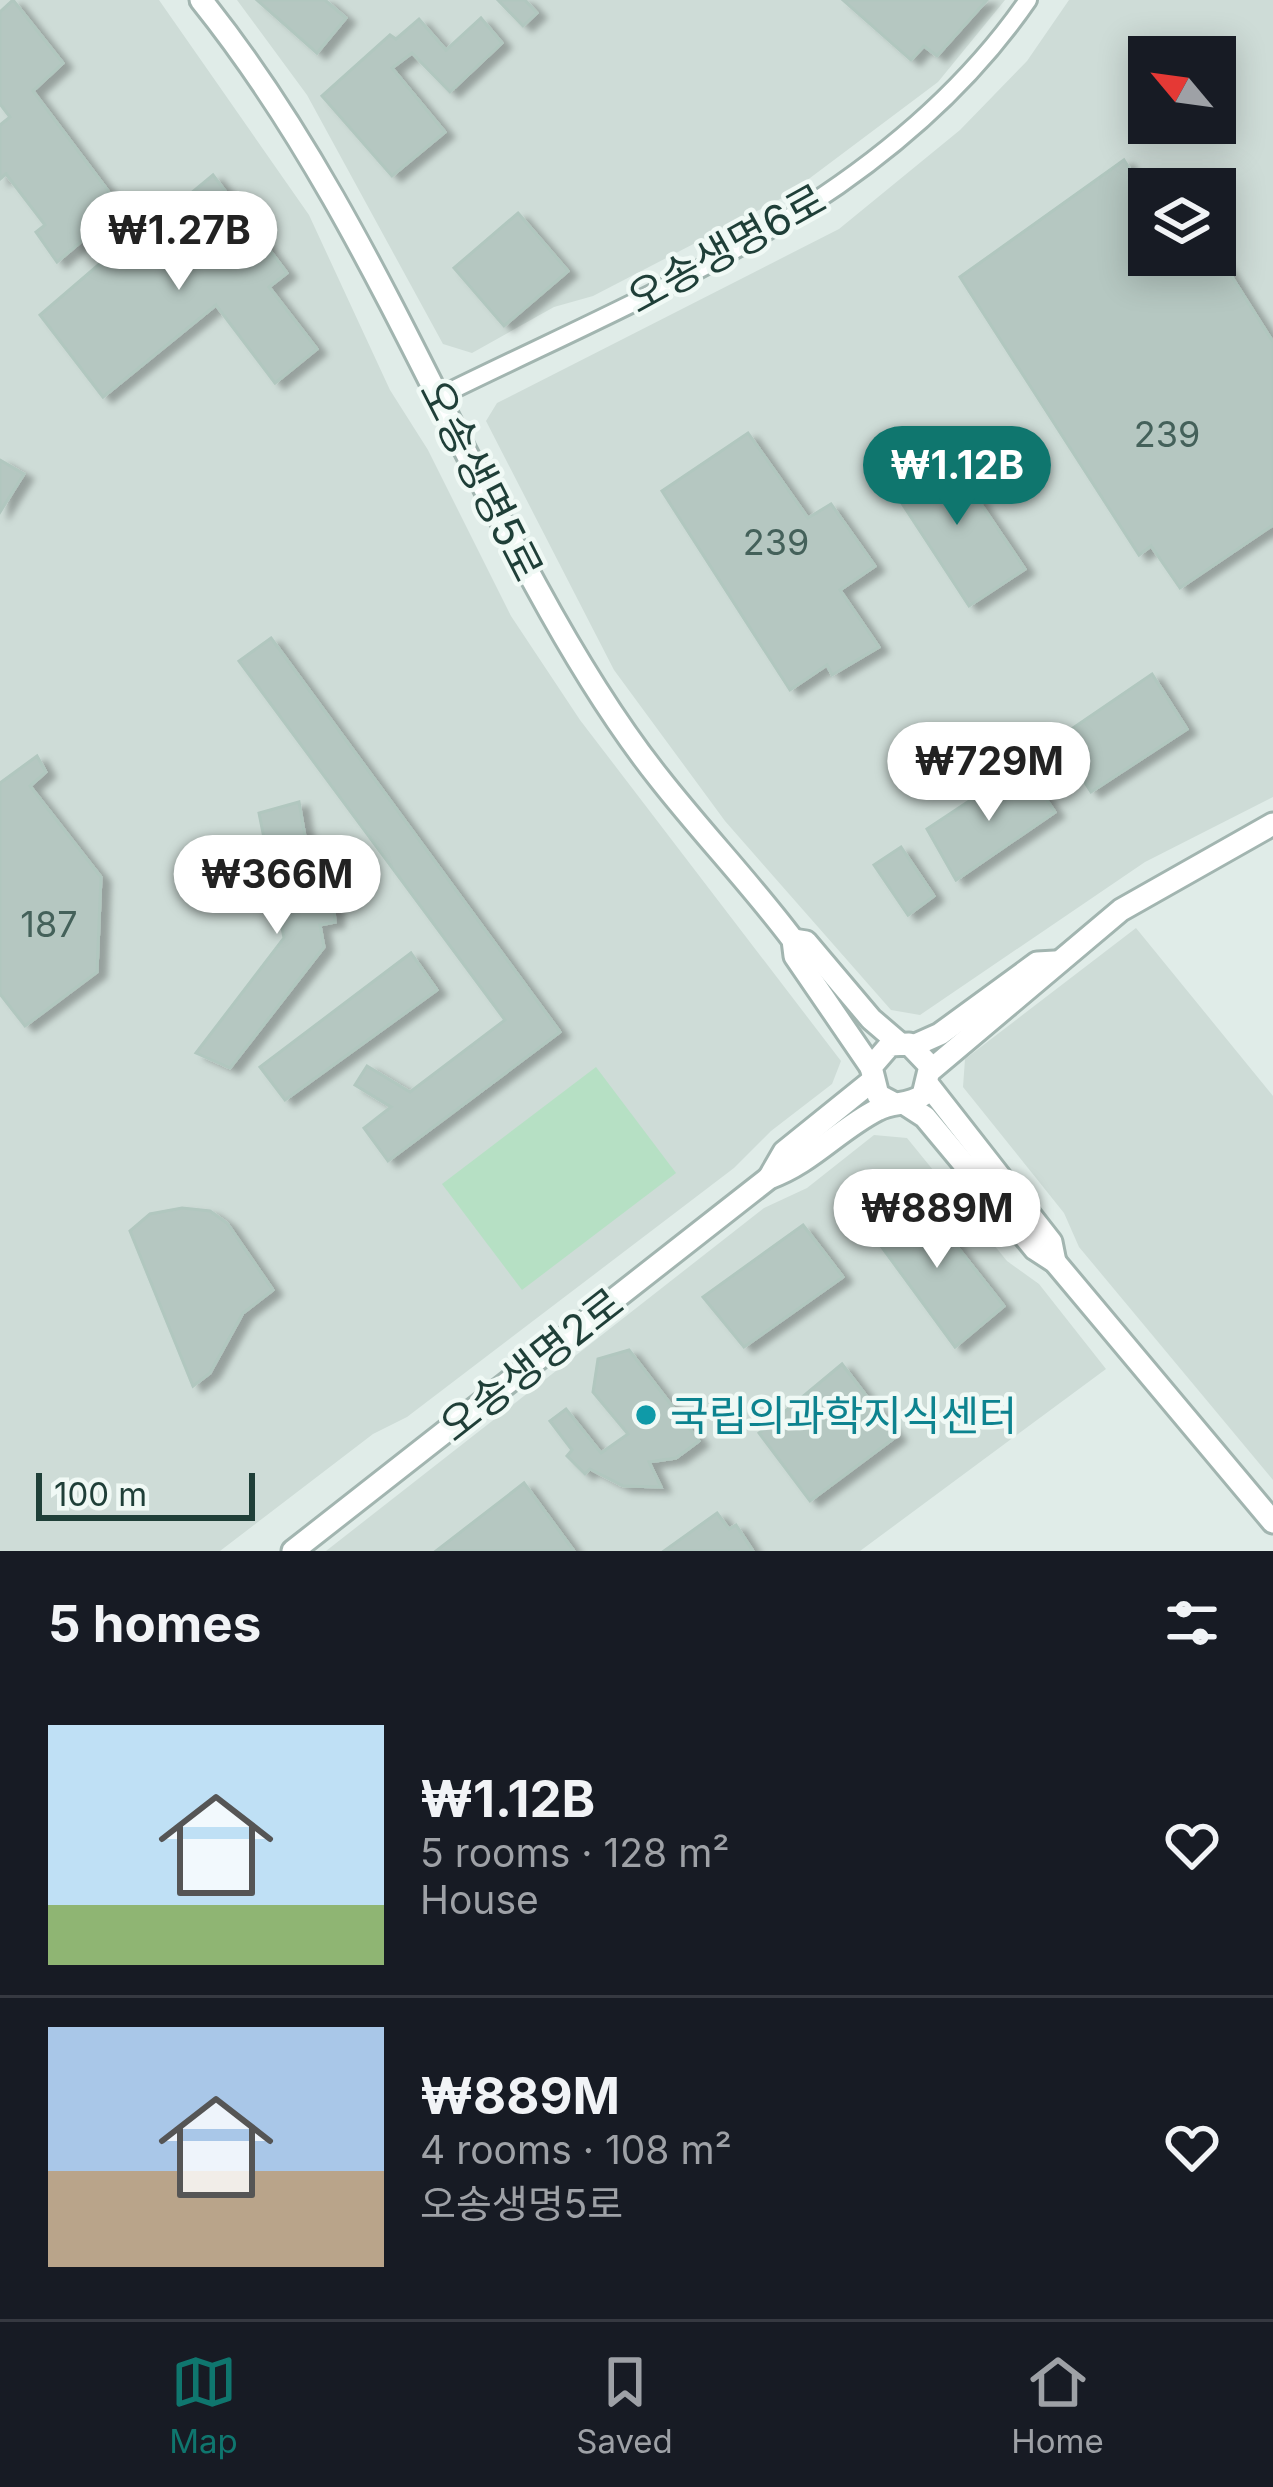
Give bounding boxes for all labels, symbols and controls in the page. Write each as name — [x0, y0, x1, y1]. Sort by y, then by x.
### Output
north arrow — [1128, 36, 1236, 144]
map controls — [1128, 36, 1236, 276]
button: layers — [1128, 168, 1236, 276]
street label: 오송생명6로 — [618, 173, 834, 323]
pin: ₩1.27B — [81, 191, 277, 293]
text: ₩1.27B — [107, 206, 251, 253]
street label: 오송생명5로 — [410, 371, 554, 589]
house number: 239 — [1134, 412, 1200, 456]
pin: ₩1.12B — [859, 426, 1055, 528]
text: ₩1.12B — [890, 441, 1024, 488]
house number: 239 — [743, 520, 809, 564]
pin: ₩729M — [905, 722, 1073, 824]
text: ₩729M — [914, 737, 1064, 784]
pin: ₩366M — [193, 835, 361, 937]
text: ₩366M — [201, 850, 353, 897]
house number: 187 — [20, 902, 78, 946]
pin: ₩889M — [853, 1169, 1021, 1271]
text: ₩889M — [861, 1184, 1013, 1231]
street label: 오송생명2로 — [429, 1277, 633, 1451]
place label: 국립의과학지식센터 — [670, 1390, 1018, 1441]
marker: 국립의과학지식센터 — [633, 1402, 659, 1428]
scale bar — [36, 1467, 255, 1520]
text: 100 m — [54, 1474, 147, 1514]
icon: filters — [1159, 1590, 1225, 1656]
text: 5 homes — [48, 1593, 261, 1654]
text: ₩1.12B — [420, 1768, 595, 1829]
icon: home — [144, 1773, 288, 1917]
icon: heart — [1159, 1812, 1225, 1878]
text: 5 rooms · 128 m² — [420, 1829, 730, 1876]
text: House — [420, 1876, 539, 1923]
text: ₩889M — [420, 2065, 620, 2126]
icon: home — [144, 2075, 288, 2219]
icon: heart — [1159, 2114, 1225, 2180]
text: 4 rooms · 108 m² — [420, 2126, 732, 2173]
text: 오송생명5로 — [420, 2180, 623, 2227]
tab: Map — [169, 2349, 238, 2461]
tab: Saved — [576, 2349, 673, 2461]
tab: Home — [1011, 2349, 1104, 2461]

